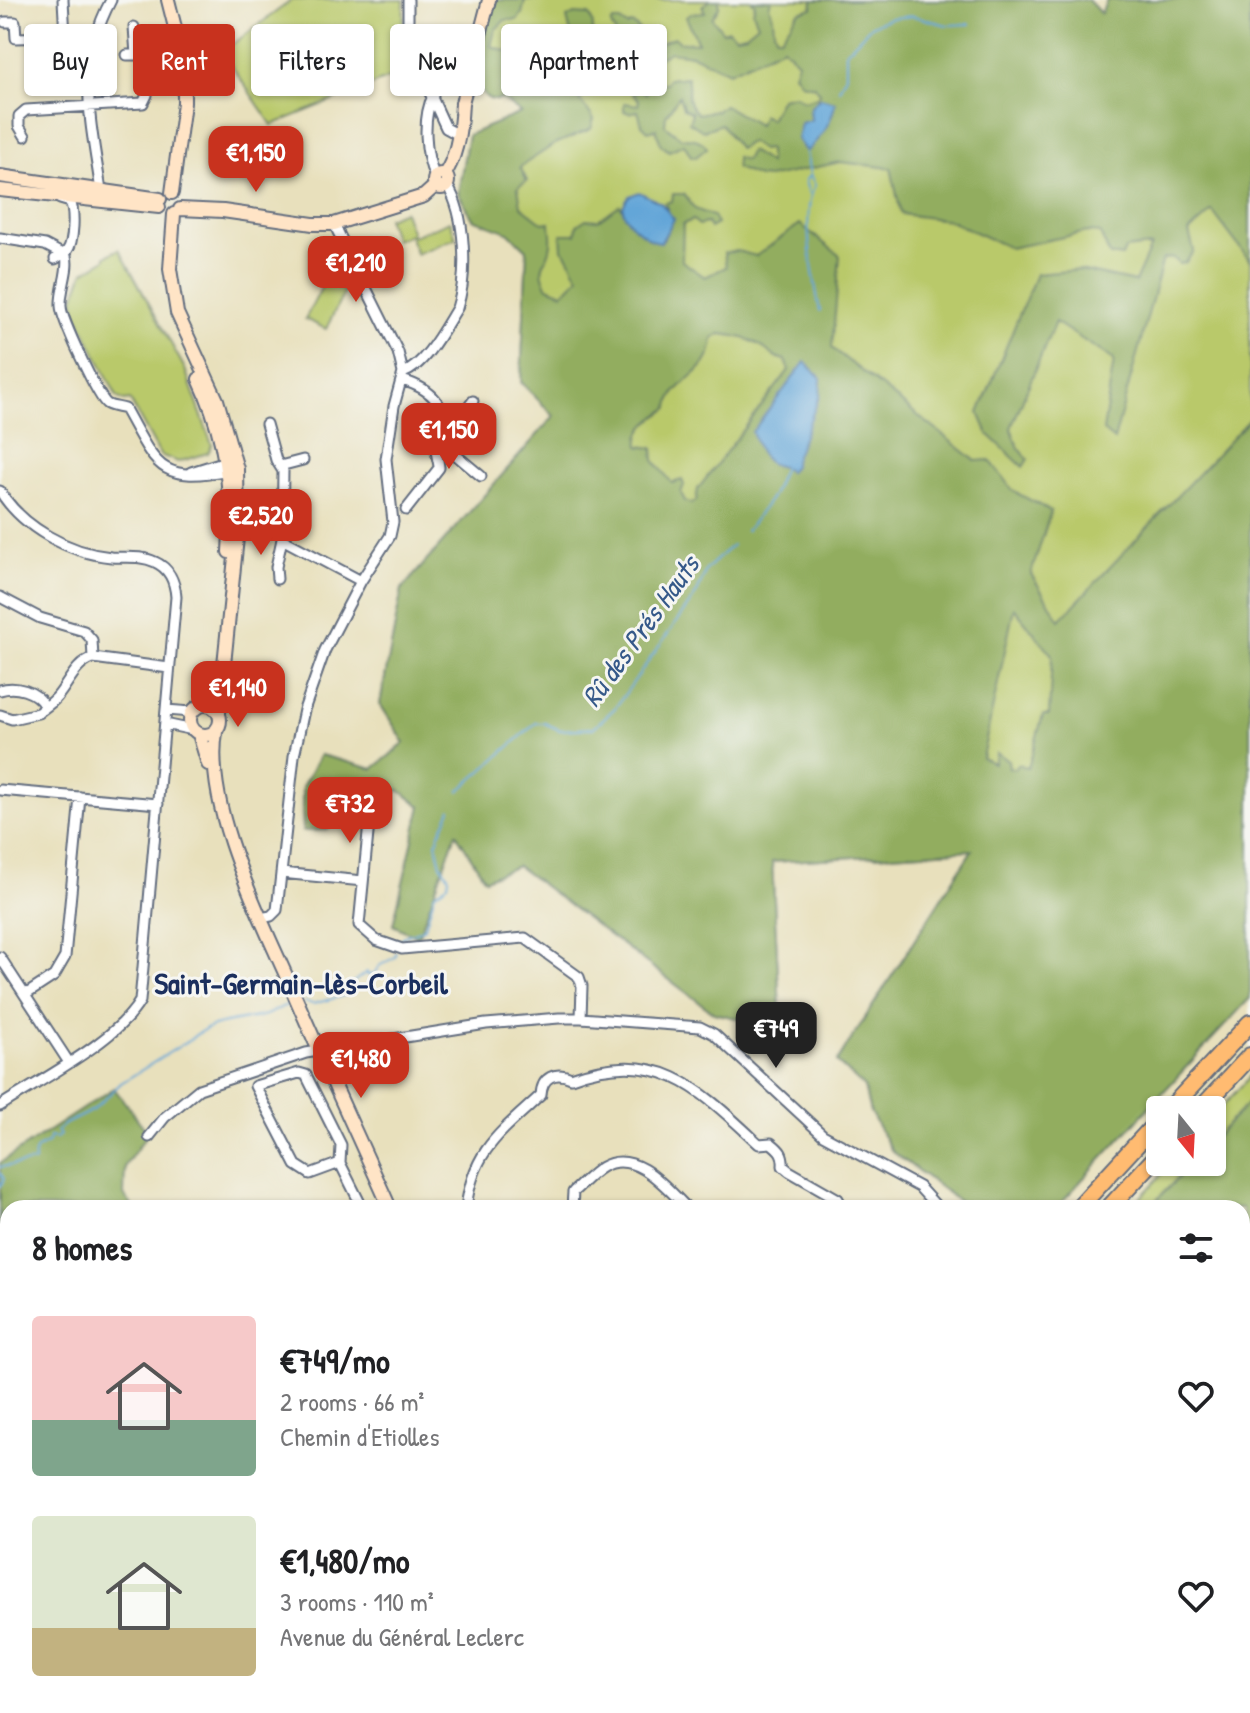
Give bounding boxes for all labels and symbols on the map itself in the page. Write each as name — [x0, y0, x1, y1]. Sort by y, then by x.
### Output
pin: €1,150 — [191, 126, 321, 194]
pin: €1,210 — [291, 236, 421, 304]
pin: €1,150 — [384, 403, 514, 471]
pin: €2,520 — [196, 489, 326, 557]
water label: Rû des Prés Hauts — [572, 546, 709, 714]
pin: €1,140 — [173, 661, 303, 729]
pin: €732 — [303, 777, 397, 845]
district label: Saint-Germain-lès-Corbeil — [154, 963, 449, 1003]
pin: €749 — [729, 1002, 823, 1070]
pin: €1,480 — [296, 1032, 426, 1100]
north arrow — [1146, 1096, 1226, 1176]

